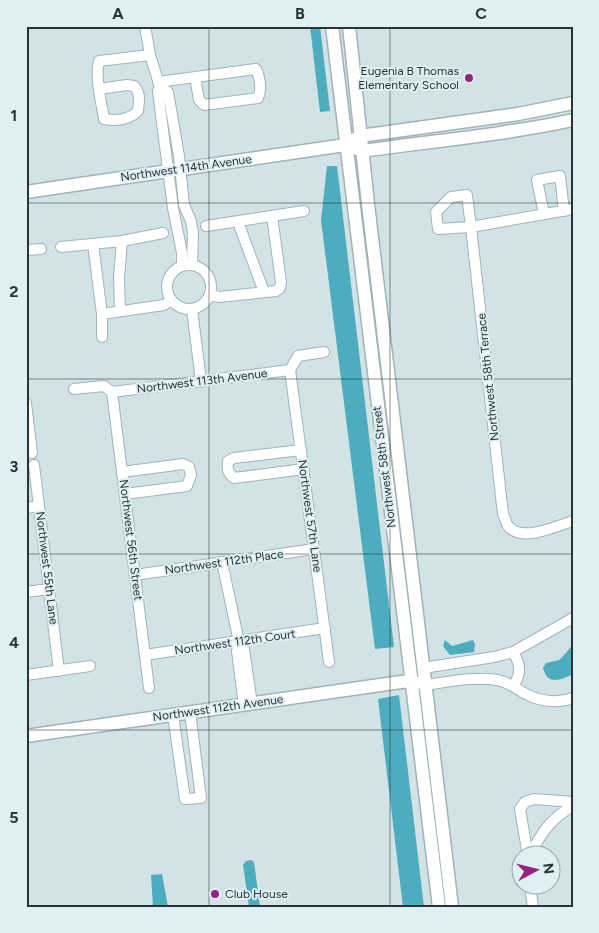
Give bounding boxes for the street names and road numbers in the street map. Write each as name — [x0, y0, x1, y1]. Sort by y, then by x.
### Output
street label: Northwest 114th Avenue — [119, 152, 253, 184]
street label: Northwest 58th Terrace — [474, 312, 502, 442]
street label: Northwest 113th Avenue — [136, 366, 269, 396]
street label: Northwest 58th Street — [370, 405, 398, 529]
street label: Northwest 57th Lane — [295, 459, 325, 574]
street label: Northwest 56th Street — [117, 479, 145, 602]
street label: Northwest 55th Lane — [33, 511, 61, 626]
street label: Northwest 112th Place — [164, 547, 285, 577]
street label: Northwest 112th Court — [174, 627, 297, 657]
street label: Northwest 112th Avenue — [152, 692, 285, 724]

